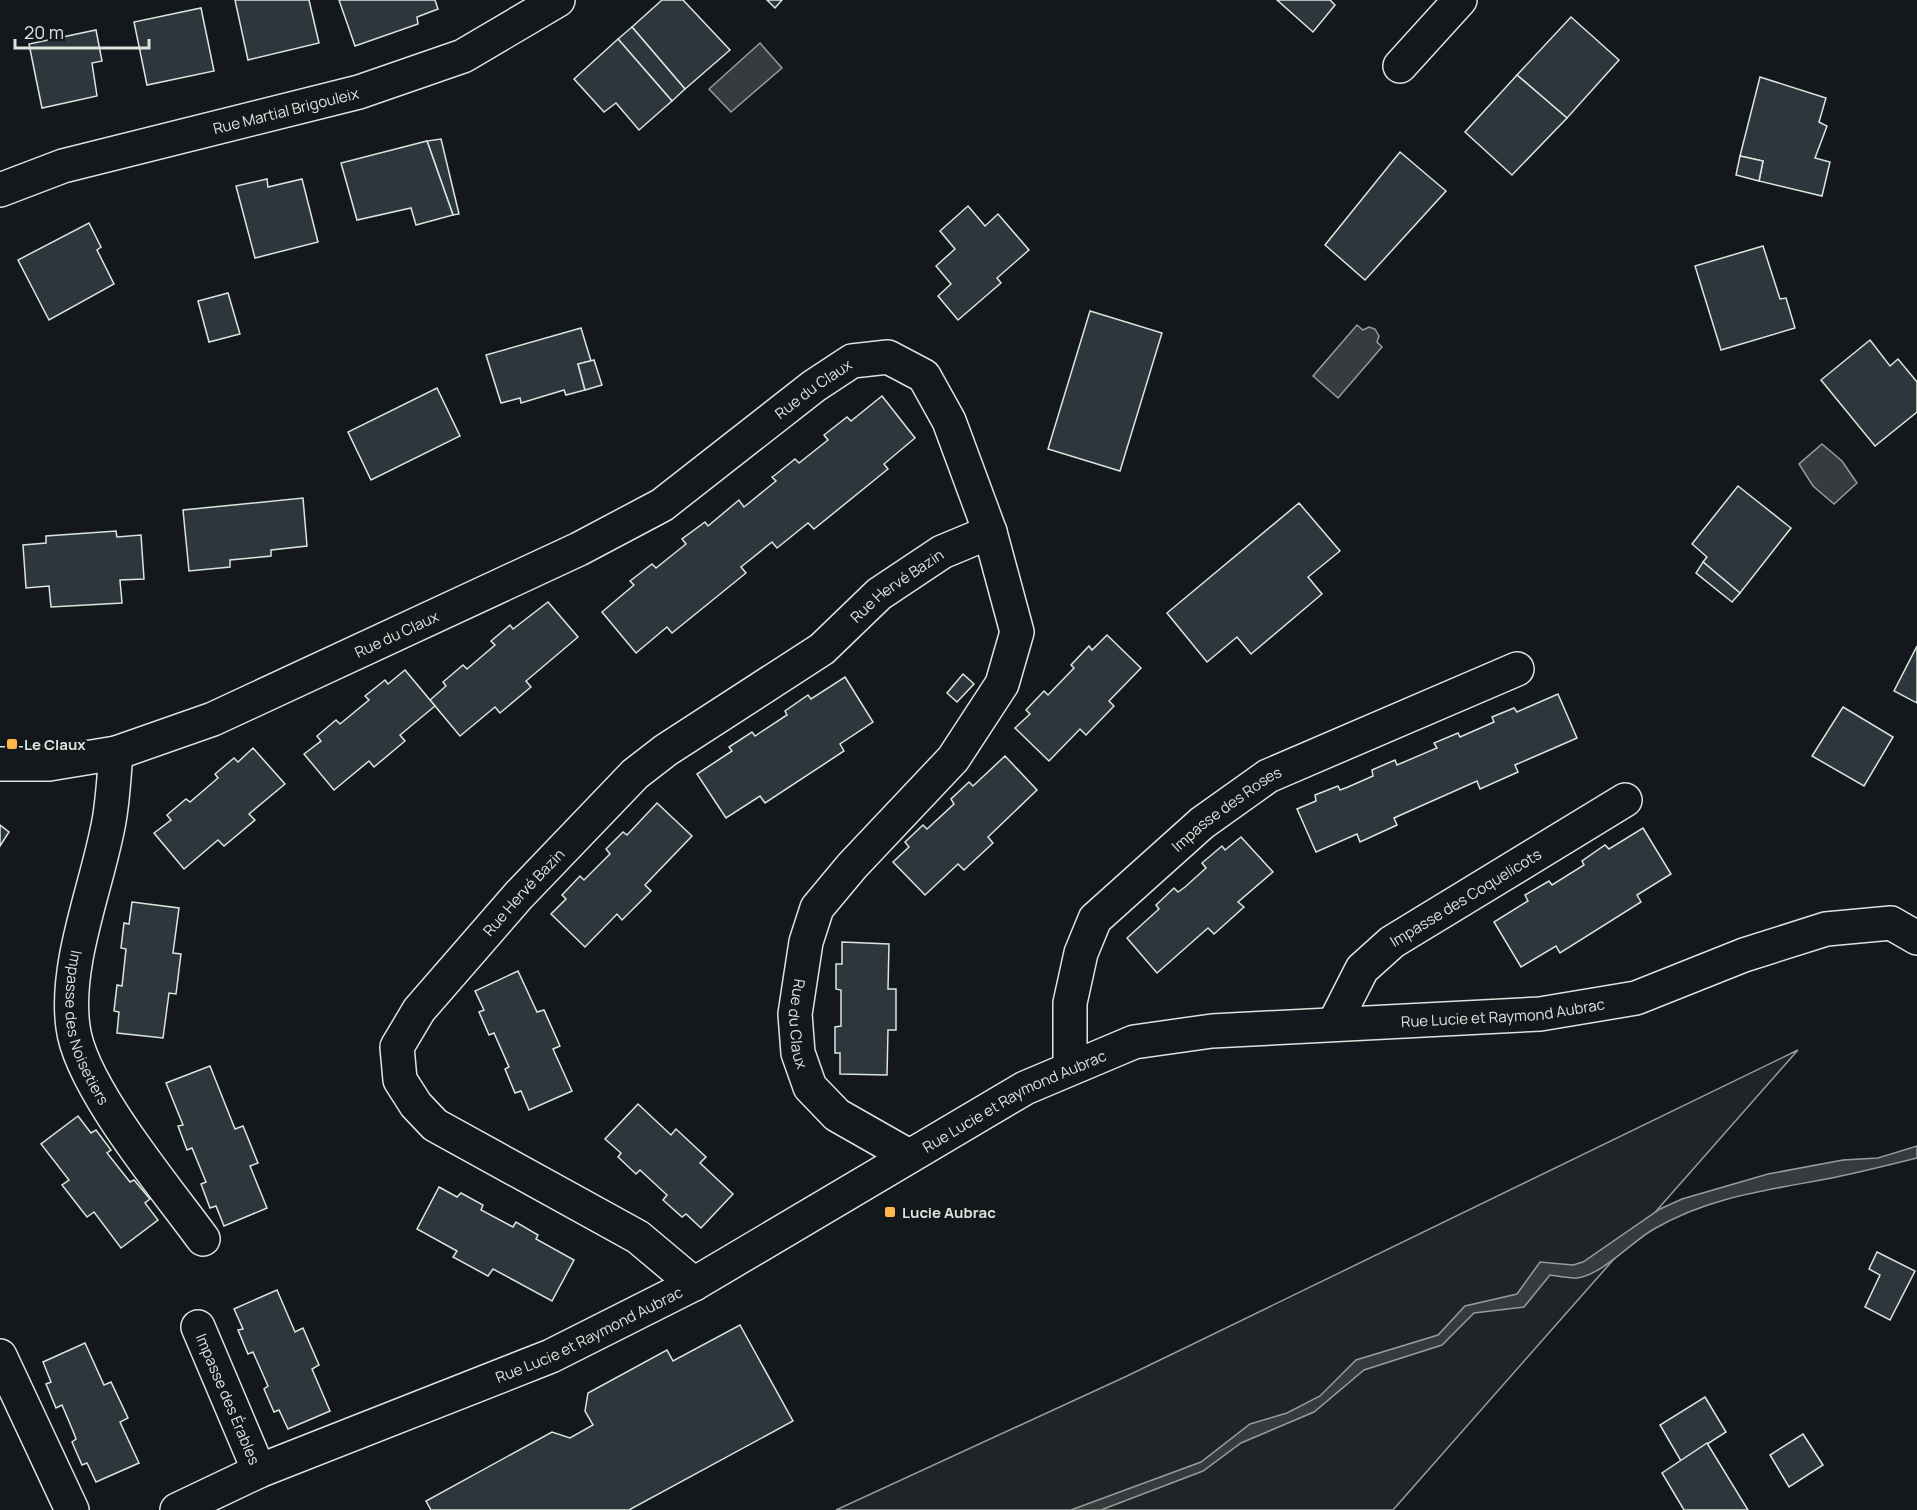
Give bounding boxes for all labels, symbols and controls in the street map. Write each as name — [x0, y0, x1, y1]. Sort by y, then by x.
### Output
scale bar — [15, 12, 148, 50]
text: 20 m — [24, 20, 64, 44]
street label: Rue Martial Brigouleix — [211, 82, 361, 139]
street label: Rue du Claux — [770, 354, 856, 424]
street label: Rue Hervé Bazin — [845, 543, 948, 627]
street label: Rue du Claux — [351, 605, 442, 662]
place label: Le Claux — [24, 734, 86, 755]
marker: Le Claux — [5, 737, 19, 751]
street label: Impasse des Roses — [1167, 761, 1285, 856]
street label: Impasse des Coquelicots — [1386, 843, 1545, 951]
street label: Rue Hervé Bazin — [478, 844, 569, 940]
street label: Impasse des Noisetiers — [61, 949, 114, 1109]
street label: Rue du Claux — [784, 978, 813, 1072]
street label: Rue Lucie et Raymond Aubrac — [1400, 993, 1606, 1032]
street label: Rue Lucie et Raymond Aubrac — [918, 1045, 1109, 1157]
place label: Lucie Aubrac — [902, 1202, 996, 1223]
marker: Lucie Aubrac — [883, 1205, 897, 1219]
street label: Rue Lucie et Raymond Aubrac — [492, 1281, 686, 1387]
street label: Impasse des Érables — [191, 1330, 266, 1468]

